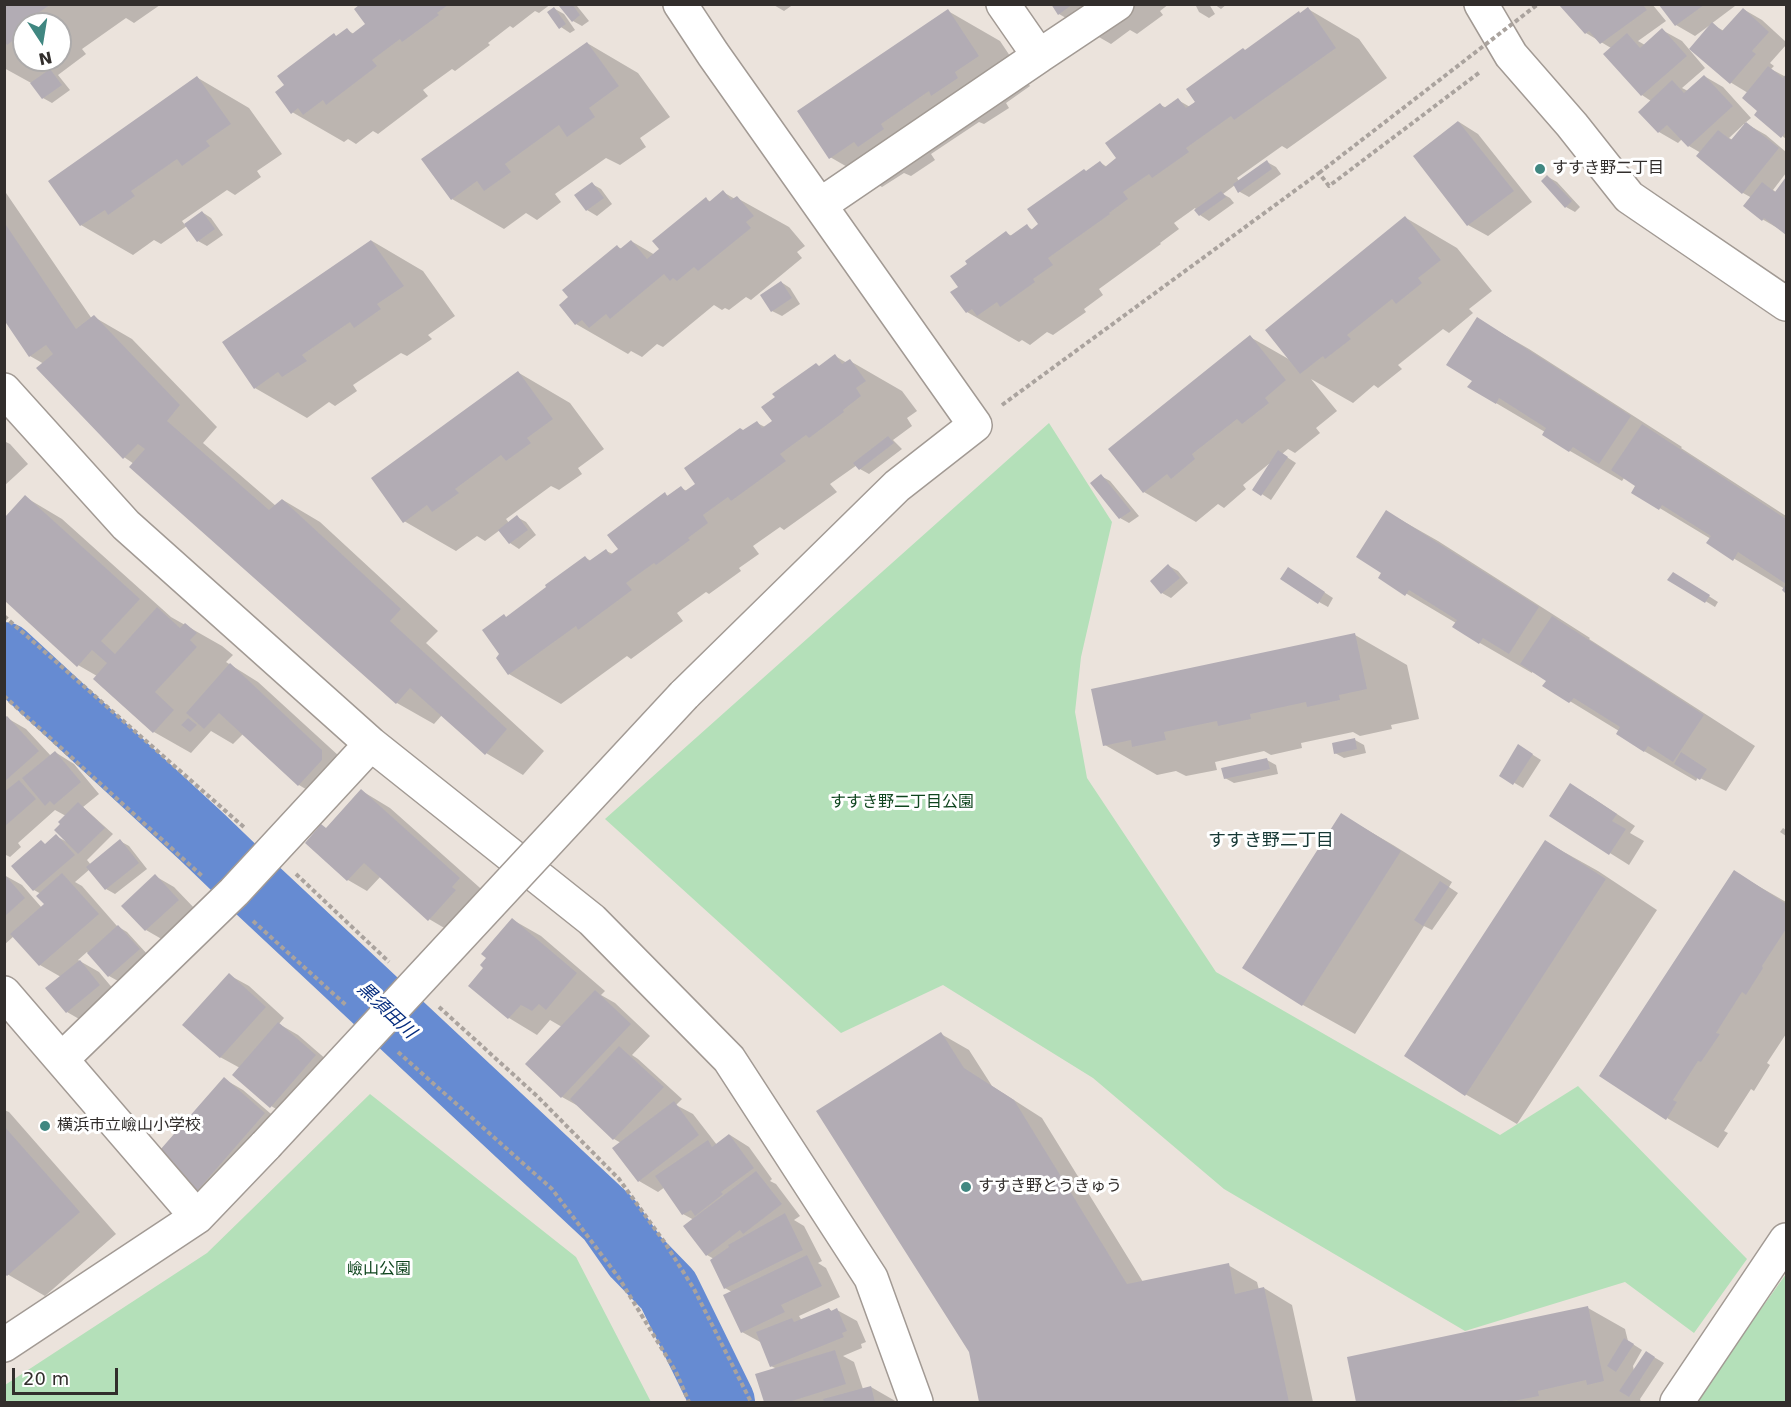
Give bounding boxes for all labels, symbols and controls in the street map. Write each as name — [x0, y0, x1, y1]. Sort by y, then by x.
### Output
north arrow — [12, 12, 72, 72]
text: N — [37, 47, 54, 69]
place label: すすき野二丁目 — [1552, 159, 1664, 179]
marker: すすき野二丁目 — [1533, 162, 1547, 176]
park label: すすき野二丁目公園 — [830, 793, 974, 813]
district label: すすき野二丁目 — [1208, 830, 1334, 852]
water label: 黒須田川 — [352, 979, 420, 1043]
place label: 横浜市立嶮山小学校 — [57, 1116, 201, 1136]
marker: 横浜市立嶮山小学校 — [38, 1119, 52, 1133]
place label: すすき野とうきゅう — [978, 1177, 1122, 1197]
marker: すすき野とうきゅう — [959, 1180, 973, 1194]
park label: 嶮山公園 — [347, 1260, 411, 1280]
scale bar — [15, 1356, 122, 1394]
text: 20 m — [23, 1368, 69, 1389]

